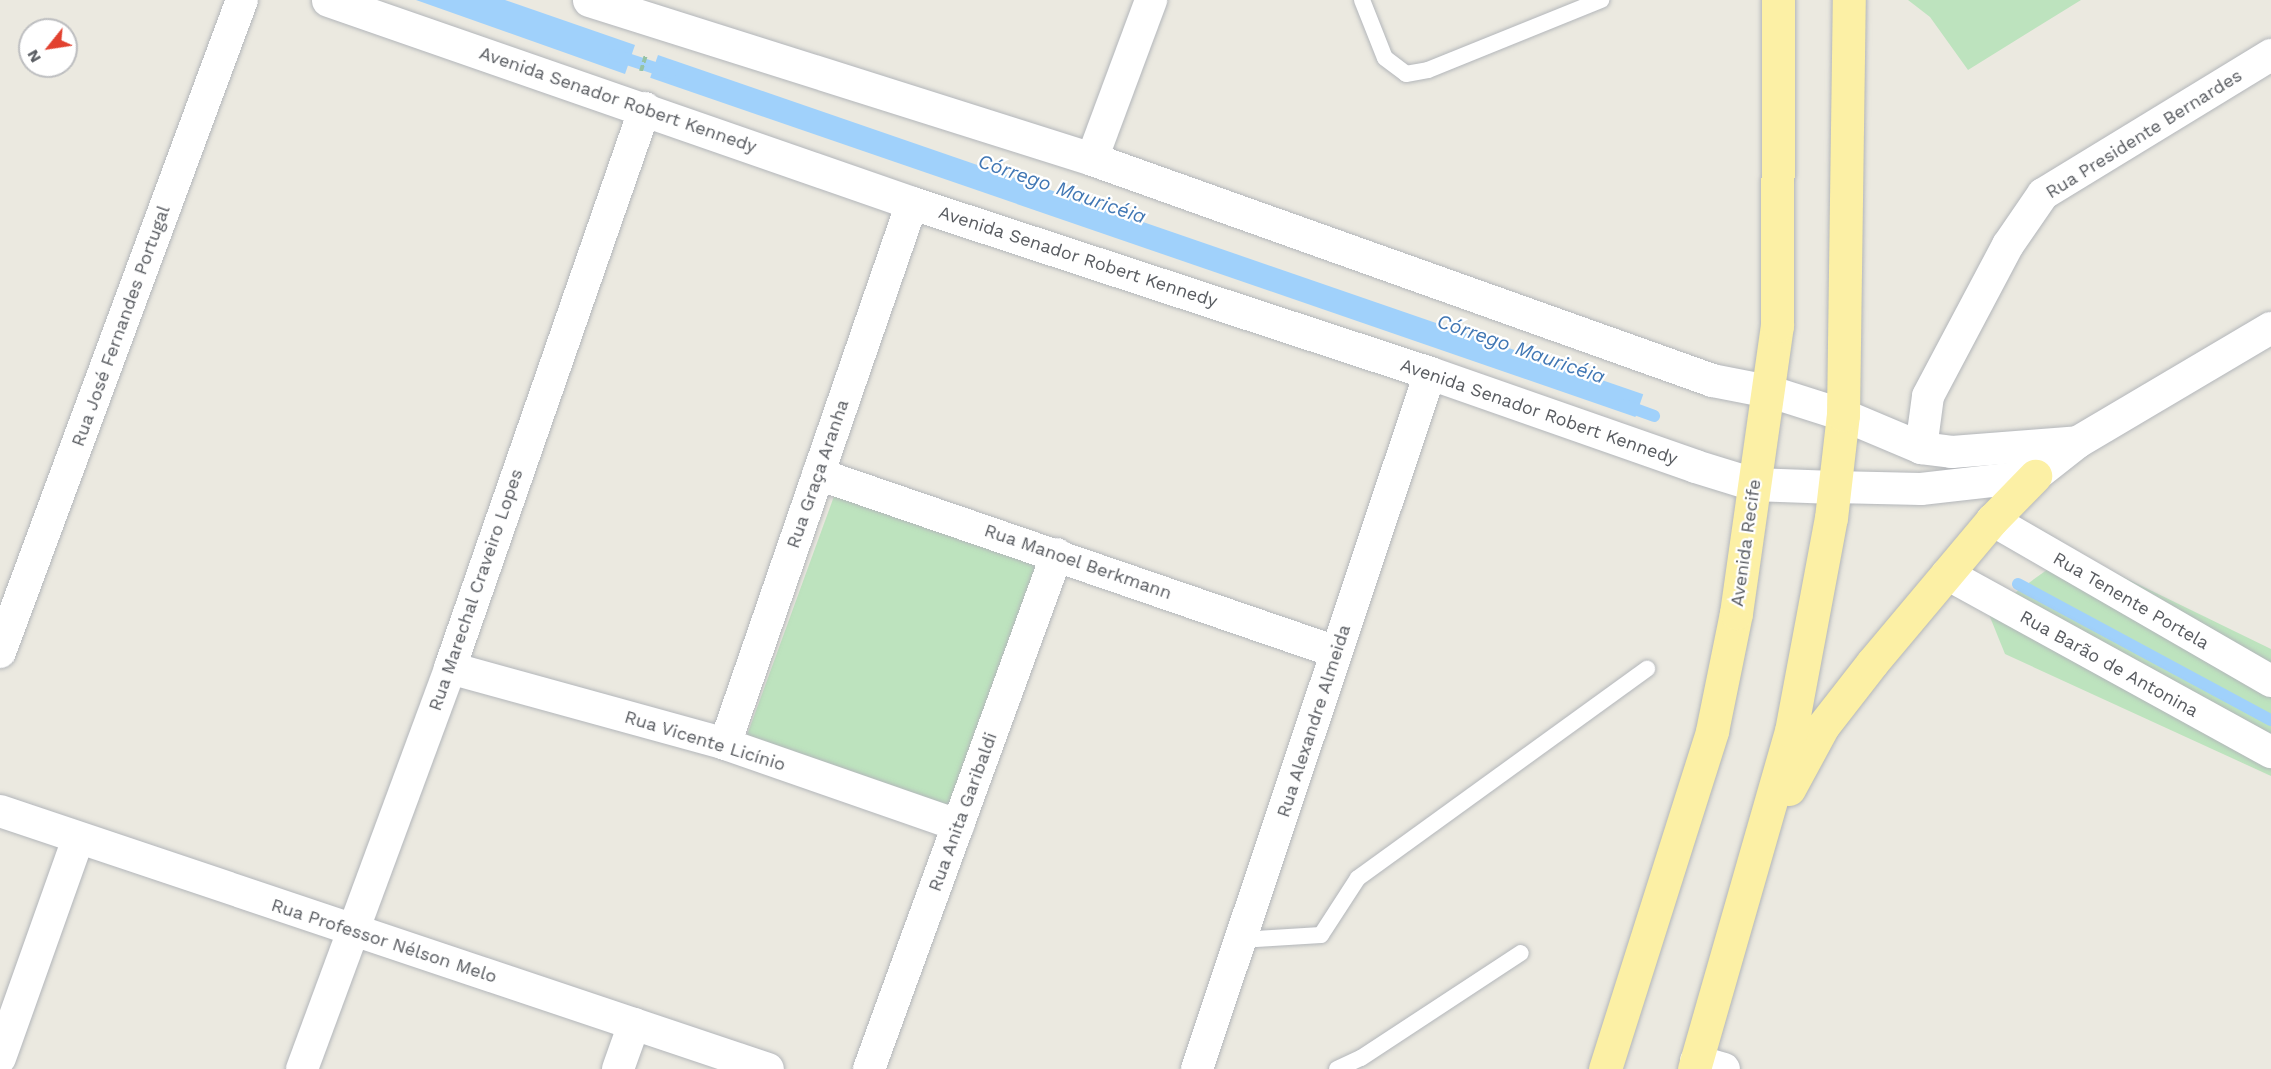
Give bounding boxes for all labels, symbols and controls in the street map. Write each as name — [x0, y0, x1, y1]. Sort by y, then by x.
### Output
north arrow — [18, 18, 78, 78]
street label: Avenida Senador Robert Kennedy — [476, 42, 760, 158]
text: N — [23, 46, 45, 66]
street label: Rua Presidente Bernardes — [2042, 65, 2246, 203]
water label: Córrego Mauricéia — [975, 149, 1149, 229]
street label: Rua José Fernandes Portugal — [67, 202, 175, 450]
street label: Avenida Senador Robert Kennedy — [935, 202, 1221, 312]
water label: Córrego Mauricéia — [1434, 309, 1608, 389]
street label: Avenida Senador Robert Kennedy — [1397, 354, 1681, 470]
street label: Rua Graça Aranha — [782, 396, 854, 552]
street label: Rua Marechal Craveiro Lopes — [424, 466, 528, 714]
street label: Avenida Recife — [1726, 478, 1766, 608]
street label: Rua Manoel Berkmann — [981, 520, 1175, 604]
street label: Rua Tenente Portela — [2049, 547, 2213, 655]
street label: Rua Barão de Antonina — [2016, 606, 2202, 722]
street label: Rua Alexandre Almeida — [1272, 621, 1356, 821]
street label: Rua Vicente Licínio — [621, 706, 789, 776]
street label: Rua Anita Garibaldi — [924, 729, 1002, 895]
street label: Rua Professor Nélson Melo — [268, 894, 500, 988]

